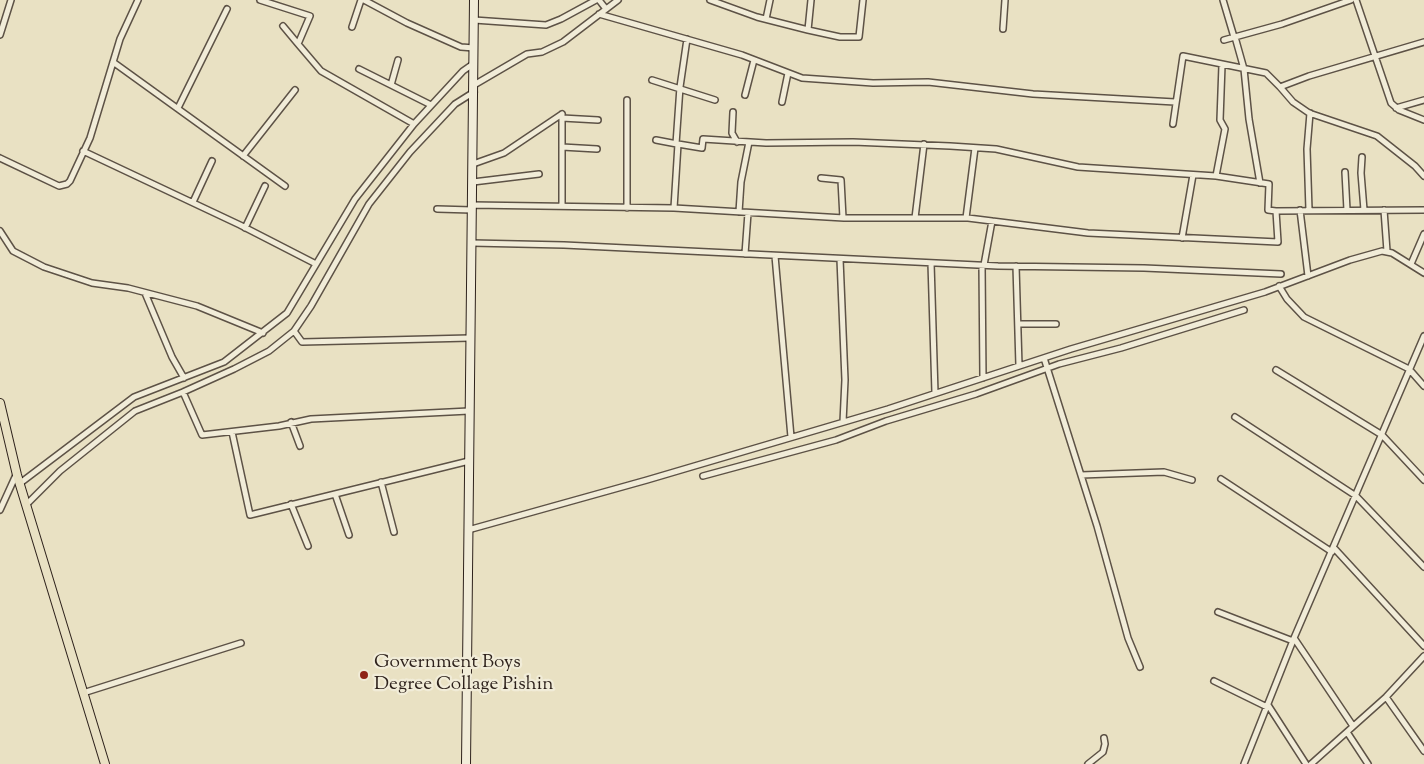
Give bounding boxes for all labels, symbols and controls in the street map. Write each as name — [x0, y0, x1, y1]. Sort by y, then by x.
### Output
place label: Government Boys Degree Collage Pishin — [374, 653, 553, 697]
marker: Government Boys Degree Collage Pishin — [358, 669, 370, 681]

